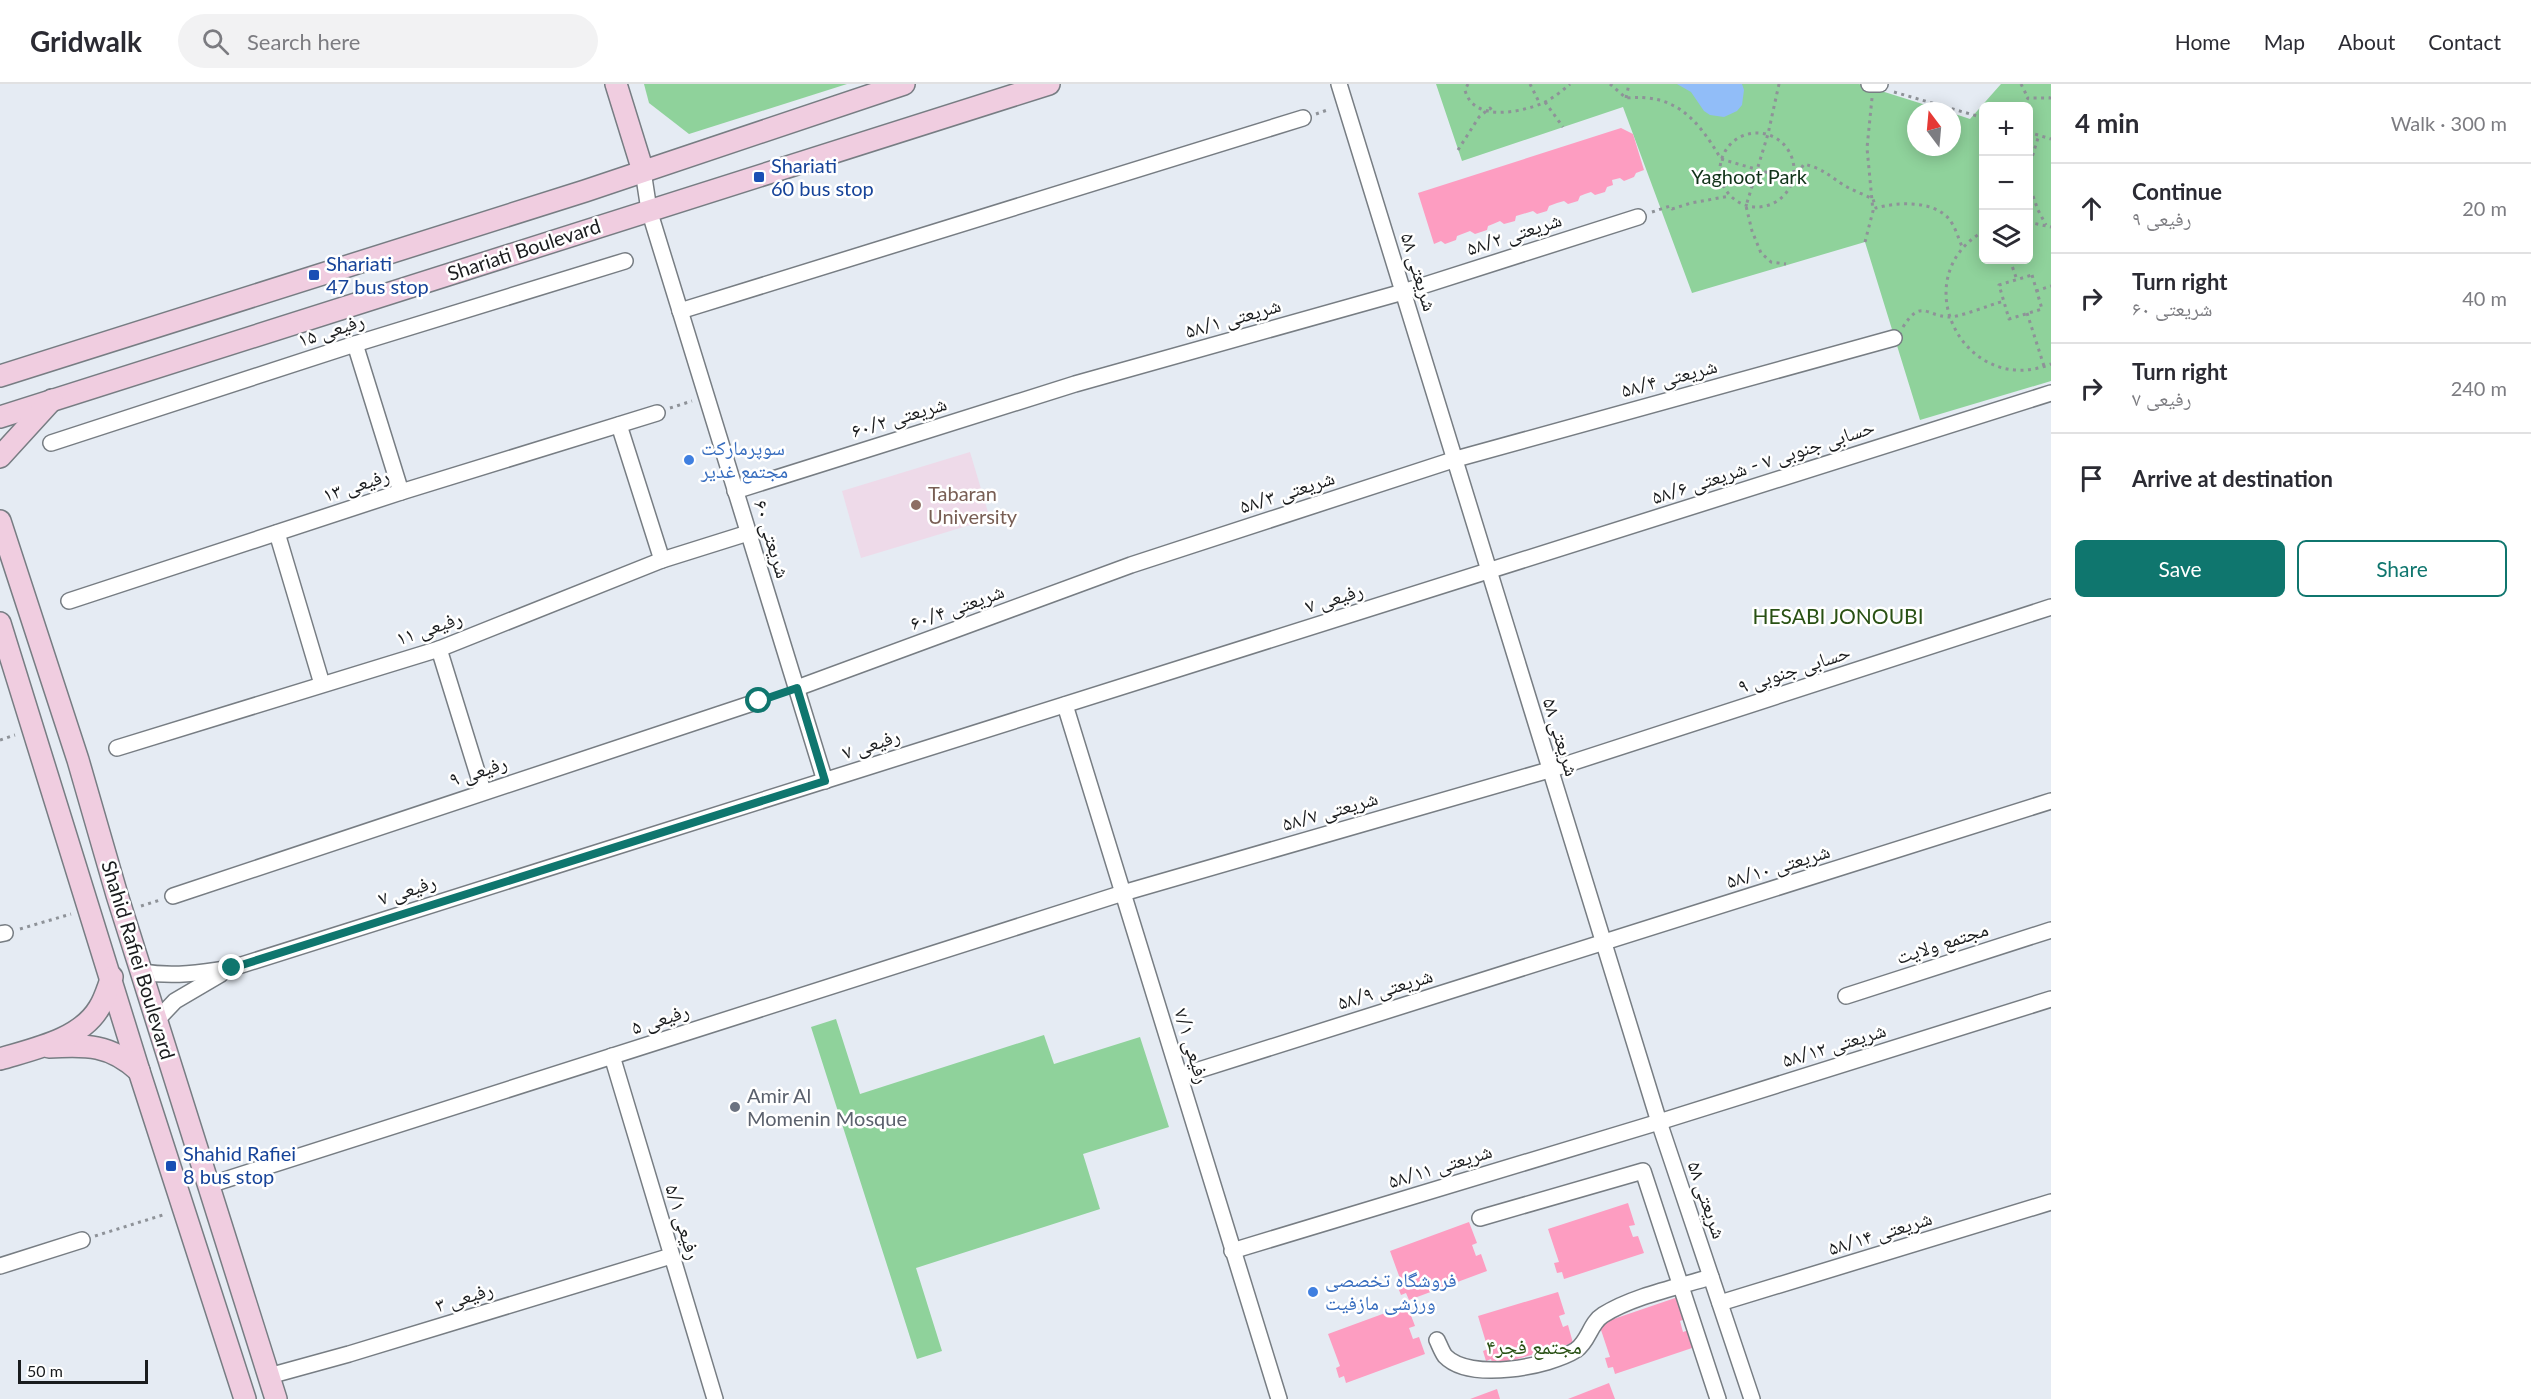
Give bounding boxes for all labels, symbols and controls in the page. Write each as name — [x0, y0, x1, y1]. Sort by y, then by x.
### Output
search box — [178, 14, 598, 68]
text: Gridwalk — [30, 24, 142, 58]
icon: search — [199, 25, 232, 58]
text: Search here — [247, 28, 360, 55]
text: Home — [2175, 29, 2231, 54]
text: Map — [2264, 29, 2305, 54]
text: About — [2338, 29, 2395, 54]
text: Contact — [2428, 29, 2501, 54]
north arrow — [1907, 102, 1961, 156]
map controls — [1979, 102, 2033, 264]
button: + — [1979, 102, 2033, 156]
text: 4 min — [2075, 107, 2139, 139]
text: Walk · 300 m — [2391, 111, 2507, 135]
place label: Shariati 60 bus stop — [771, 153, 874, 200]
button: − — [1979, 156, 2033, 210]
park label: Yaghoot Park — [1691, 164, 1808, 188]
marker: Shariati 60 bus stop — [752, 170, 766, 184]
text: Continue — [2132, 178, 2222, 205]
icon: ahead — [2075, 192, 2108, 225]
text: 20 m — [2462, 196, 2507, 220]
street label: شریعتی ۵۸/۲ — [1463, 206, 1565, 261]
text: رفیعی ۹ — [2132, 206, 2191, 230]
button: layers — [1979, 210, 2033, 264]
street label: Shariati Boulevard — [444, 213, 603, 285]
street label: شریعتی ۵۸ — [1396, 230, 1443, 314]
place label: Shariati 47 bus stop — [326, 251, 429, 298]
marker: Shariati 47 bus stop — [307, 268, 321, 282]
text: Turn right — [2132, 268, 2227, 295]
icon: right — [2075, 282, 2108, 315]
text: 40 m — [2462, 286, 2507, 310]
street label: شریعتی ۵۸/۱ — [1182, 292, 1284, 343]
text: شریعتی ۶۰ — [2132, 296, 2212, 320]
street label: رفیعی ۱۵ — [294, 307, 367, 352]
street label: شریعتی ۵۸/۴ — [1618, 353, 1720, 402]
text: Turn right — [2132, 358, 2227, 385]
icon: right — [2075, 372, 2108, 405]
text: 240 m — [2451, 376, 2507, 400]
text: رفیعی ۷ — [2132, 386, 2191, 410]
street label: شریعتی ۶۰/۲ — [848, 390, 950, 443]
street label: حسابی جنوبی ۷ - شریعتی ۵۸/۶ — [1648, 414, 1878, 509]
place label: سوپرمارکت مجتمع غدیر — [700, 435, 788, 484]
marker: سوپرمارکت مجتمع غدیر — [682, 453, 696, 467]
street label: رفیعی ۱۳ — [319, 462, 392, 507]
icon: arrive — [2075, 462, 2108, 495]
street label: شریعتی ۵۸/۳ — [1236, 464, 1338, 519]
text: Arrive at destination — [2132, 465, 2333, 492]
place label: Tabaran University — [928, 481, 1018, 528]
street label: شریعتی ۶۰ — [749, 497, 796, 581]
marker: Tabaran University — [909, 498, 923, 512]
button: Save — [2075, 540, 2285, 597]
button: Share — [2297, 540, 2507, 597]
street label: رفیعی ۷ — [1302, 577, 1366, 618]
street label: شریعتی ۶۰/۴ — [906, 578, 1007, 635]
district label: HESABI JONOUBI — [1752, 603, 1924, 628]
street label: رفیعی ۱۱ — [392, 605, 465, 650]
street label: حسابی جنوبی ۹ — [1735, 639, 1853, 698]
route start — [745, 687, 771, 713]
street label: شریعتی ۵۸ — [1538, 695, 1585, 779]
street label: رفیعی ۷ — [839, 722, 903, 765]
street label: رفیعی ۹ — [446, 749, 510, 792]
street label: شریعتی ۵۸/۷ — [1279, 785, 1381, 836]
street label: شریعتی ۵۸/۱۰ — [1723, 838, 1833, 893]
street label: Shahid Rafiei Boulevard — [97, 857, 181, 1062]
street label: رفیعی ۷ — [375, 868, 439, 911]
street label: مجتمع ولایت — [1893, 916, 1991, 970]
route end — [218, 954, 244, 980]
street label: شریعتی ۵۸/۹ — [1334, 962, 1436, 1015]
street label: رفیعی ۵ — [628, 997, 692, 1040]
street label: رفیعی ۷/۱ — [1169, 1005, 1216, 1087]
street label: شریعتی ۵۸/۱۲ — [1779, 1017, 1889, 1072]
place label: Amir Al Momenin Mosque — [747, 1083, 907, 1130]
marker: Amir Al Momenin Mosque — [728, 1100, 742, 1114]
street label: شریعتی ۵۸/۱۱ — [1385, 1138, 1495, 1193]
place label: Shahid Rafiei 8 bus stop — [183, 1141, 296, 1188]
street label: شریعتی ۵۸ — [1683, 1158, 1732, 1242]
marker: Shahid Rafiei 8 bus stop — [164, 1159, 178, 1173]
street label: رفیعی ۵/۱ — [660, 1181, 707, 1263]
street label: شریعتی ۵۸/۱۴ — [1825, 1205, 1935, 1260]
place label: فروشگاه تخصصی ورزشی مازفیت — [1325, 1267, 1457, 1315]
street label: رفیعی ۳ — [432, 1276, 496, 1317]
marker: فروشگاه تخصصی ورزشی مازفیت — [1306, 1285, 1320, 1299]
district label: مجتمع فجر۴ — [1486, 1333, 1582, 1360]
scale bar — [18, 1357, 148, 1384]
text: 50 m — [27, 1361, 63, 1380]

